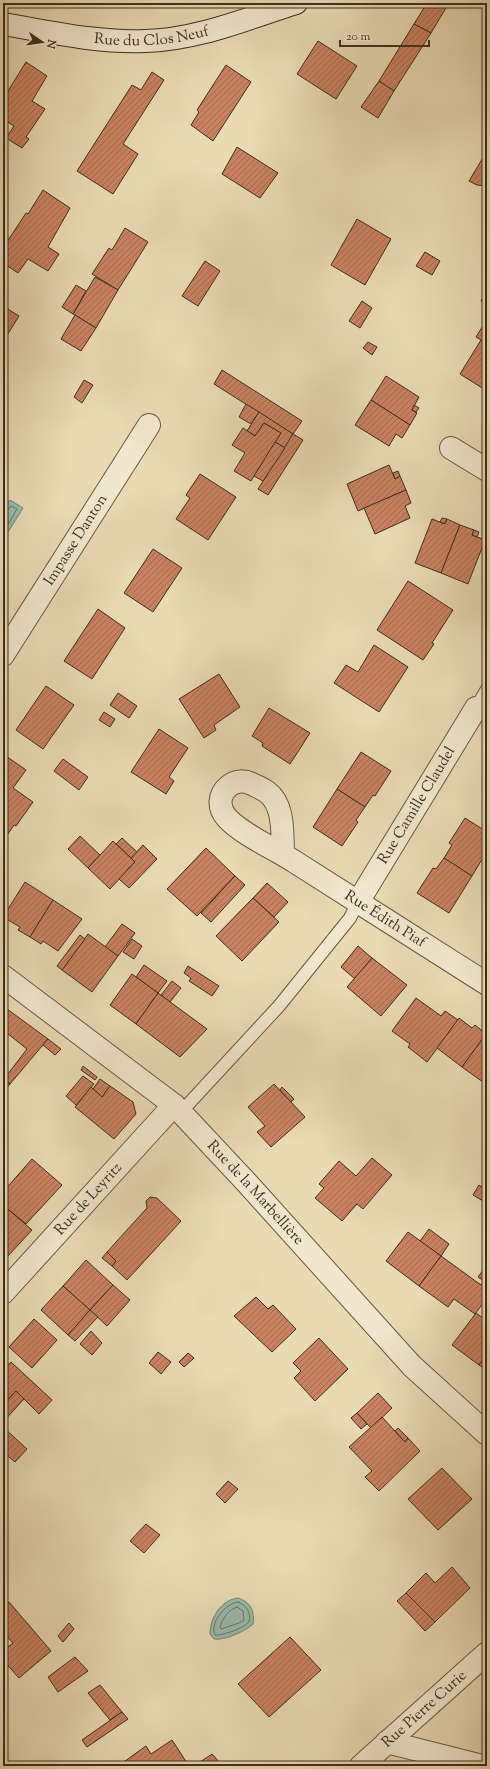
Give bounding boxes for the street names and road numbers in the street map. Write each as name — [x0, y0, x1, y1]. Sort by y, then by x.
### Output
street label: Rue du Clos Neuf — [93, 21, 212, 52]
street label: Impasse Danton — [39, 490, 113, 590]
street label: Rue Camille Claudel — [373, 743, 461, 868]
street label: Rue Édith Piaf — [340, 886, 430, 953]
street label: Rue de la Marbellière — [202, 1136, 309, 1250]
street label: Rue de Leyritz — [50, 1158, 127, 1240]
street label: Rue Pierre Curie — [377, 1666, 471, 1753]

